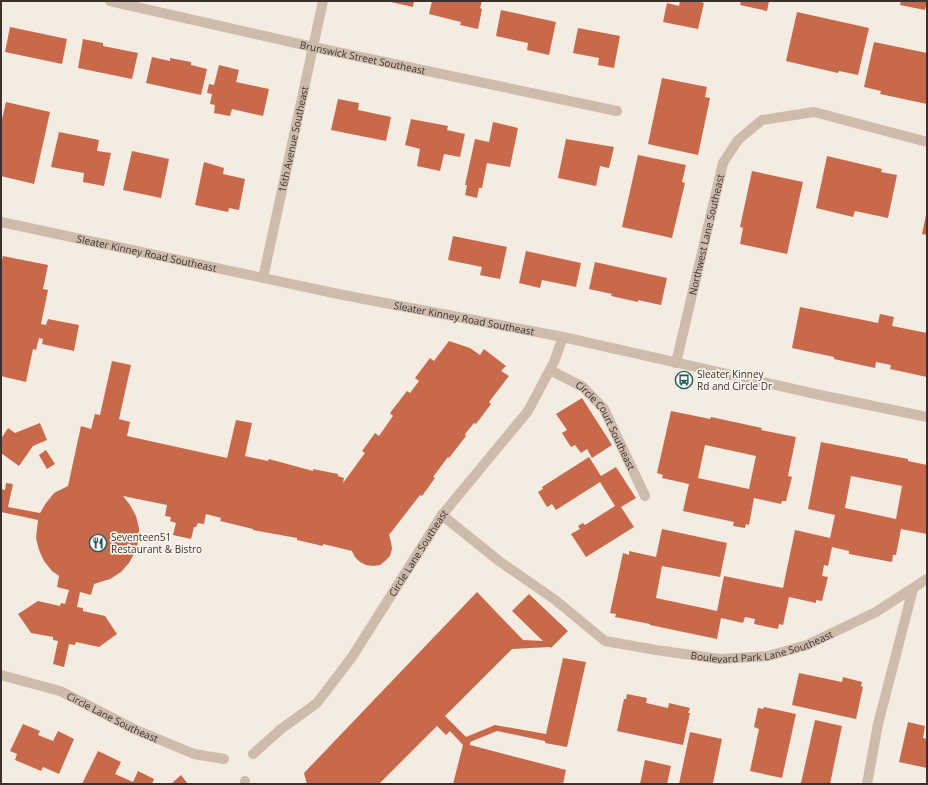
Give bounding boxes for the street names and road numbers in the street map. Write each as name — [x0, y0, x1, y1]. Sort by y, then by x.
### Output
street label: Brunswick Street Southeast — [299, 37, 427, 78]
street label: 16th Avenue Southeast — [275, 84, 311, 194]
street label: Northwest Lane Southeast — [685, 172, 727, 296]
street label: Sleater Kinney Road Southeast — [75, 231, 218, 275]
street label: Sleater Kinney Road Southeast — [393, 298, 536, 338]
street label: Circle Court Southeast — [573, 377, 639, 473]
street label: Circle Lane Southeast — [385, 506, 451, 599]
street label: Boulevard Park Lane Southeast — [690, 627, 835, 666]
street label: Circle Lane Southeast — [64, 689, 161, 746]

